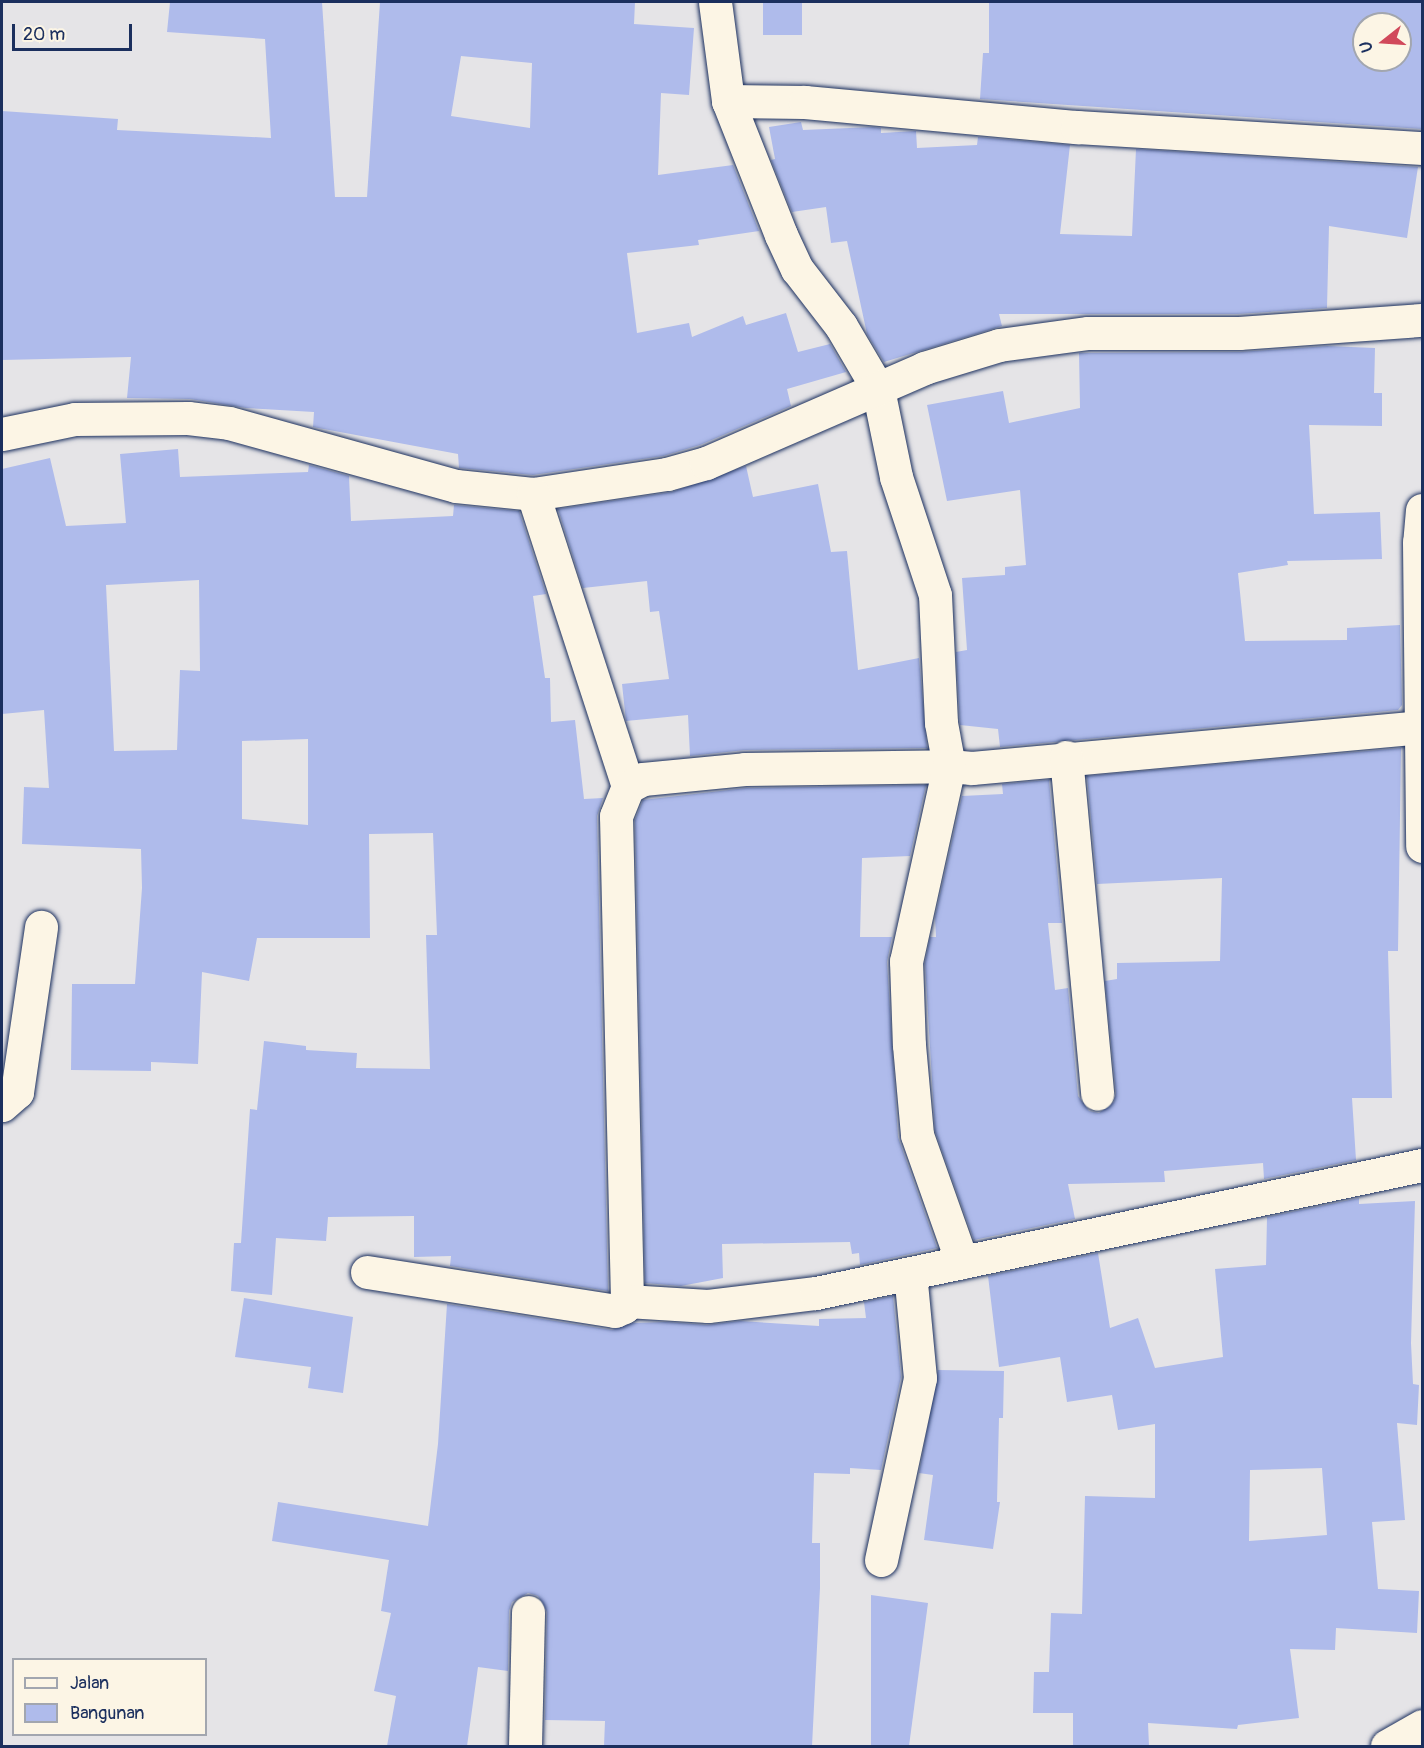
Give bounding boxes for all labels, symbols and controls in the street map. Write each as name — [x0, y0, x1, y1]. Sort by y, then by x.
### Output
scale bar — [15, 12, 135, 50]
north arrow — [1352, 12, 1412, 72]
text: 20 m — [23, 23, 65, 46]
text: U — [1356, 39, 1378, 55]
legend — [12, 1658, 207, 1736]
text: Jalan — [70, 1672, 109, 1695]
text: Bangunan — [70, 1702, 145, 1725]

